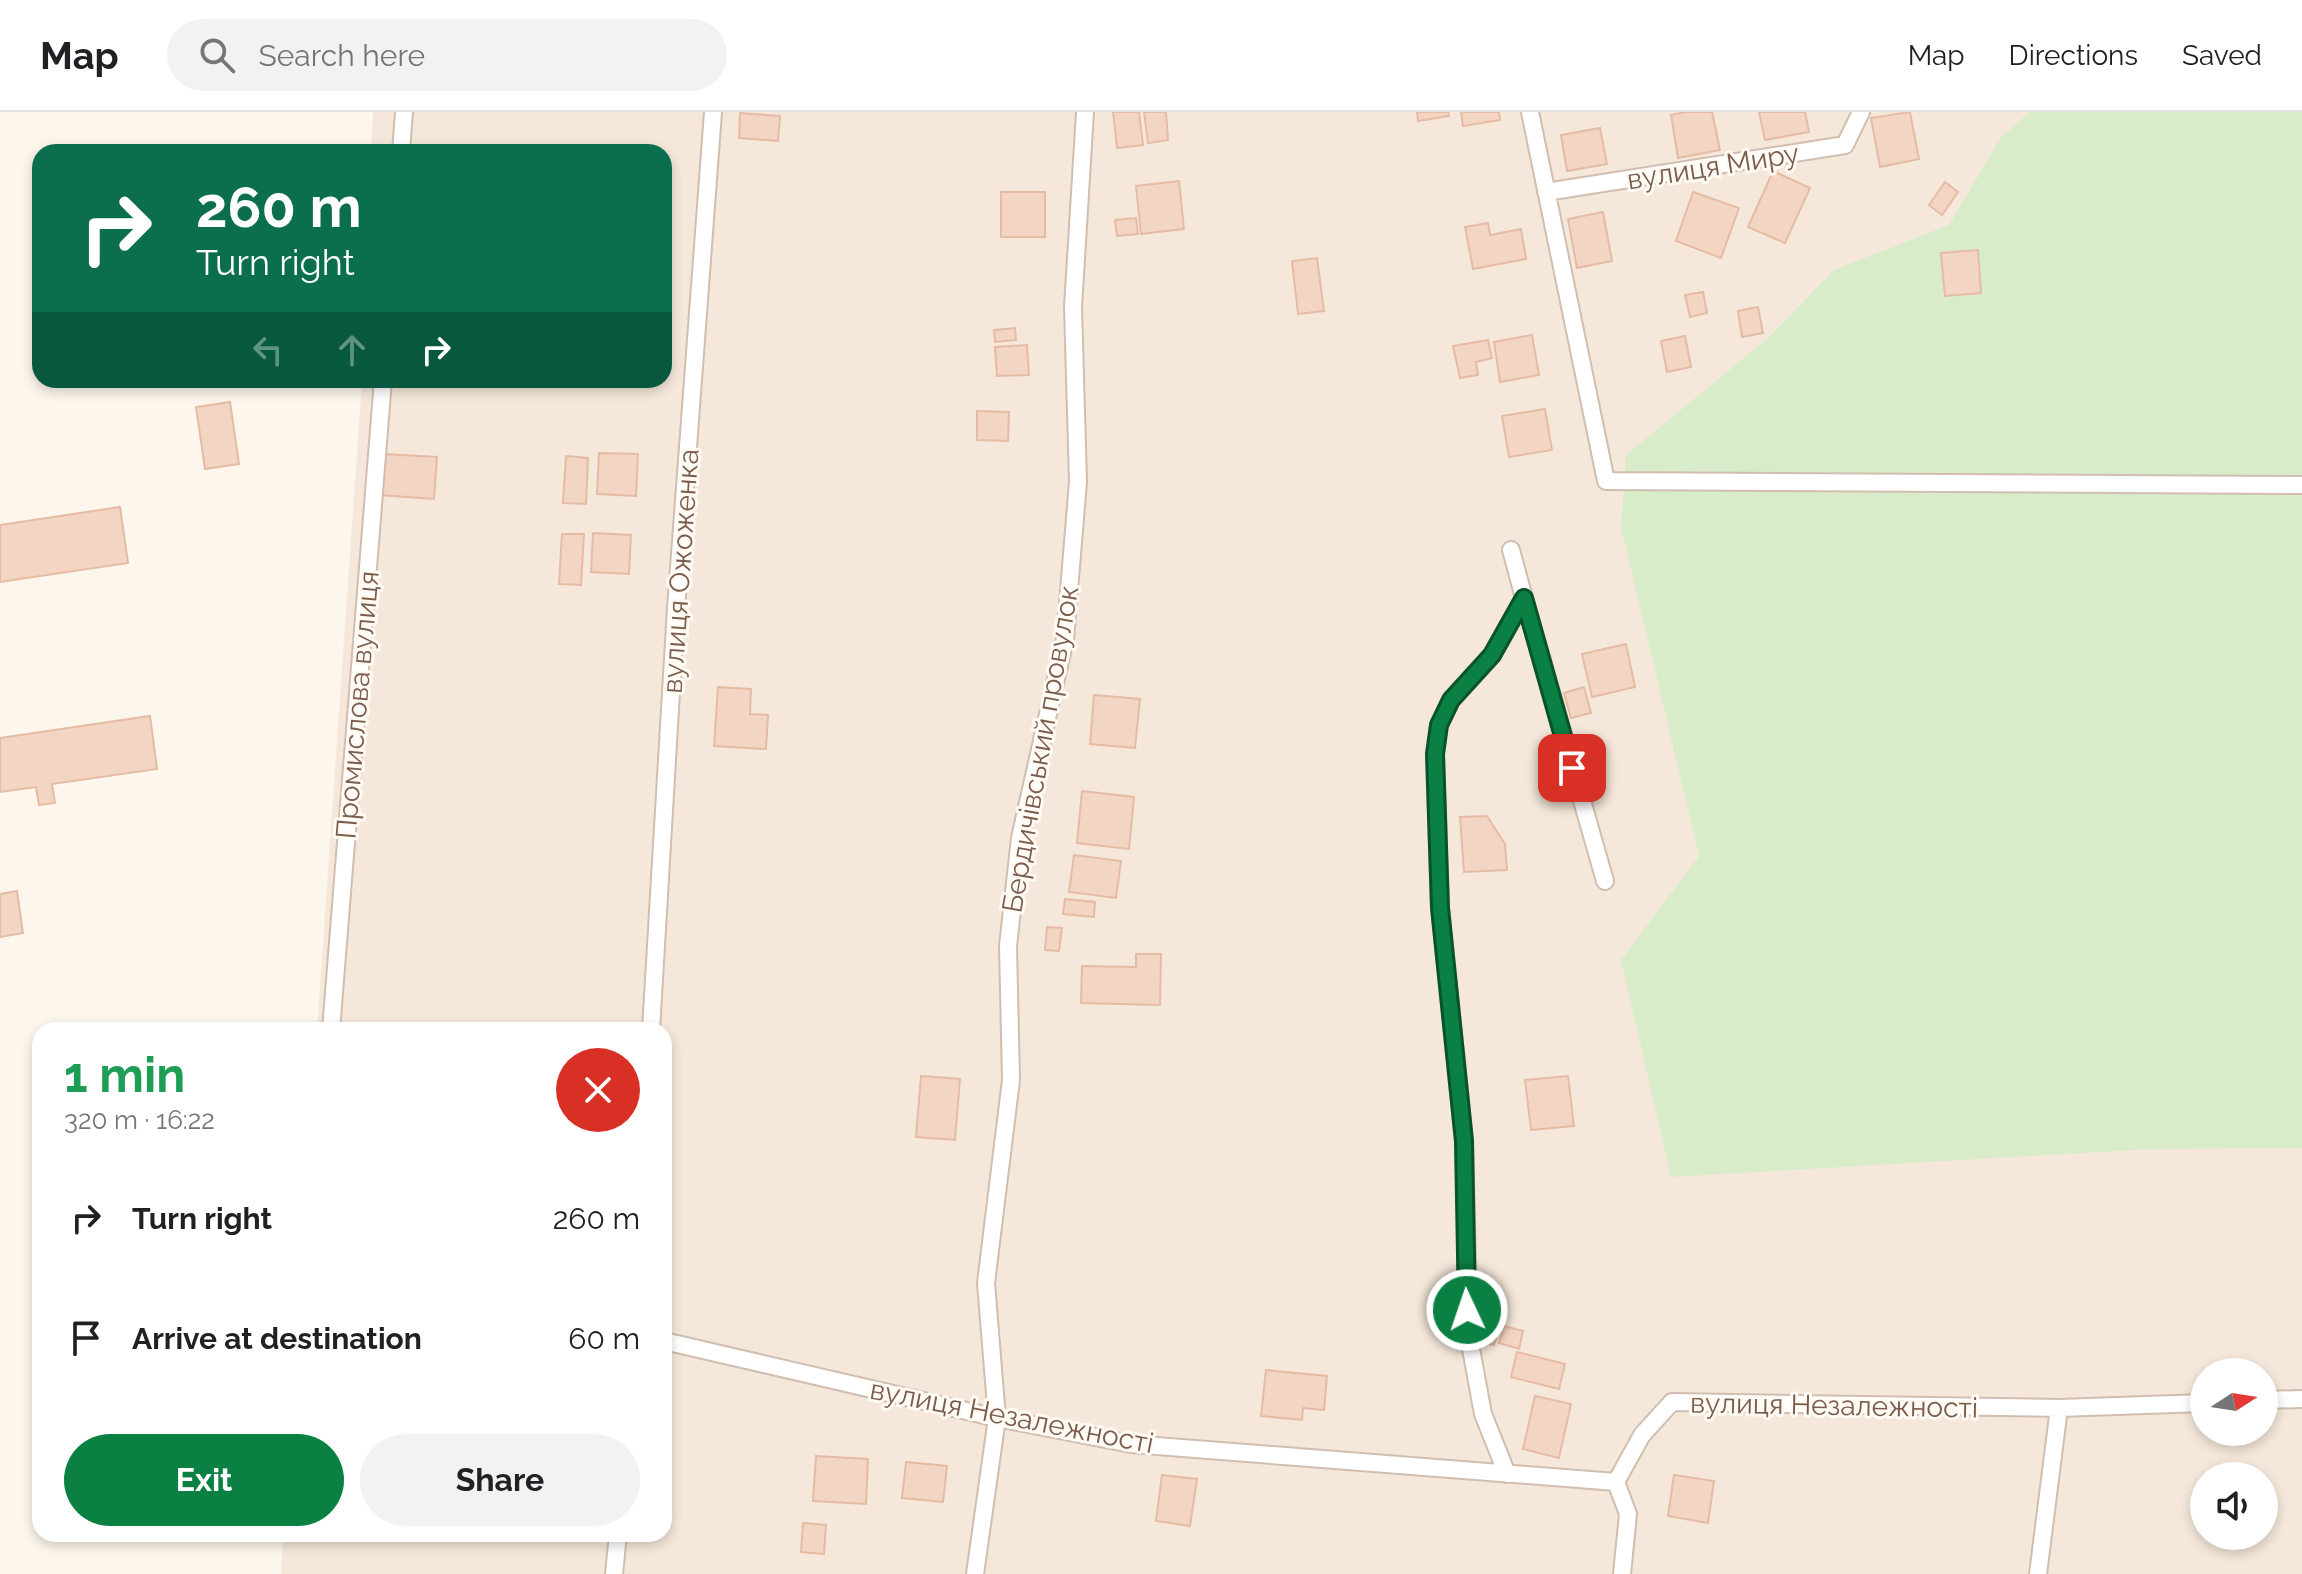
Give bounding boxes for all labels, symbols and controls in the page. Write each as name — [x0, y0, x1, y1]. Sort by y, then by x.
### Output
search box — [167, 19, 727, 91]
text: Map — [40, 33, 119, 78]
icon: search — [195, 33, 239, 77]
text: Search here — [259, 38, 425, 73]
text: Map — [1908, 39, 1965, 72]
text: Directions — [2009, 39, 2138, 72]
text: Saved — [2182, 39, 2262, 72]
street label: вулиця Миру — [1625, 137, 1801, 196]
text: 260 m — [196, 174, 362, 240]
icon: right — [64, 176, 168, 280]
text: Turn right — [196, 241, 355, 283]
icon: left — [246, 328, 290, 372]
icon: ahead — [330, 328, 374, 372]
icon: right — [414, 328, 458, 372]
street label: вулиця Ожоженка — [655, 448, 706, 694]
street label: Промислова вулиця — [329, 570, 386, 840]
street label: Бердичівський провулок — [995, 583, 1086, 915]
pin — [1538, 734, 1606, 802]
icon: arrive — [1550, 746, 1594, 790]
text: 1 min — [64, 1047, 185, 1103]
button: close — [556, 1048, 640, 1132]
text: 320 m · 16:22 — [64, 1105, 215, 1135]
icon: right — [64, 1196, 108, 1240]
text: Turn right — [132, 1201, 272, 1236]
text: 260 m — [553, 1201, 640, 1236]
position arrow — [1425, 1268, 1509, 1352]
icon: arrive — [64, 1316, 108, 1360]
text: Arrive at destination — [132, 1321, 422, 1356]
text: 60 m — [568, 1321, 640, 1356]
north arrow — [2190, 1358, 2278, 1446]
map controls — [2190, 1358, 2278, 1550]
street label: вулиця Незалежності — [867, 1373, 1156, 1460]
street label: вулиця Незалежності — [1690, 1386, 1978, 1425]
button: Exit — [64, 1434, 344, 1526]
button: Share — [360, 1434, 640, 1526]
button: sound — [2190, 1462, 2278, 1550]

